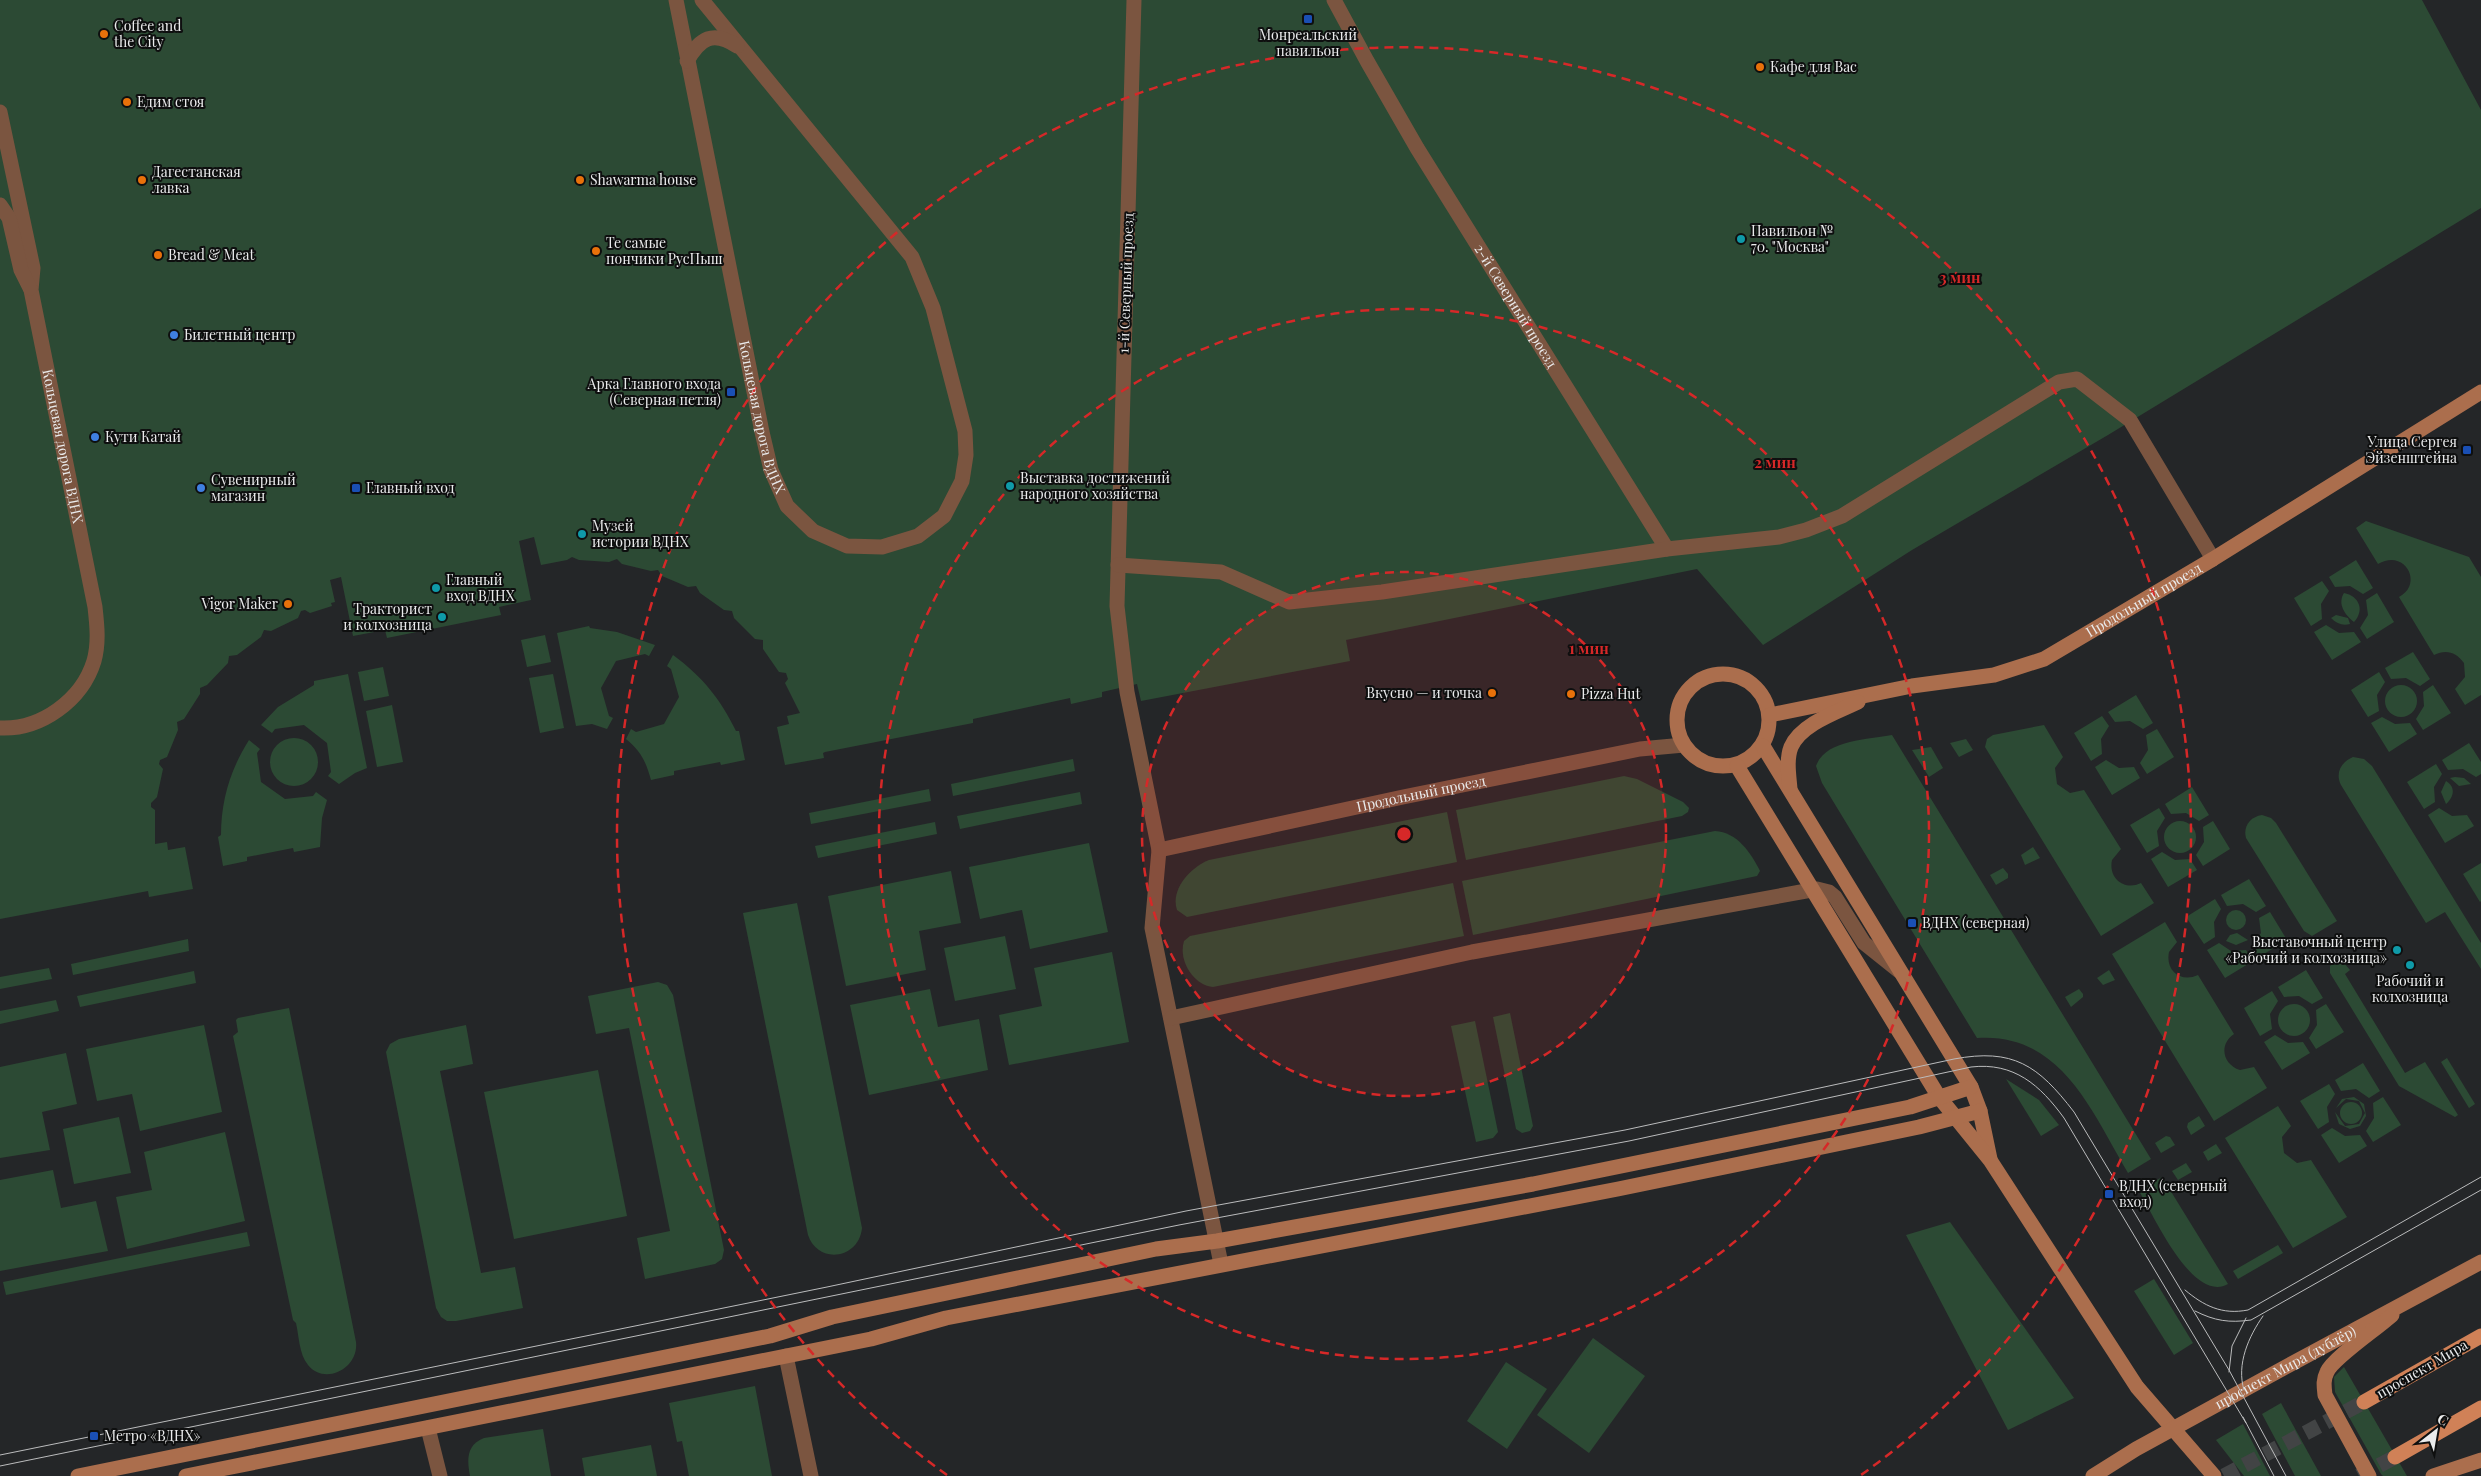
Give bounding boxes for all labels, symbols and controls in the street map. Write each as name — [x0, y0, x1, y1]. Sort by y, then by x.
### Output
marker: Монреальский павильон — [1302, 13, 1314, 25]
place label: Coffee and the City — [114, 16, 181, 51]
place label: Монреальский павильон — [1259, 25, 1357, 60]
marker: Coffee and the City — [98, 28, 110, 40]
place label: Кафе для Вас — [1770, 57, 1857, 76]
marker: Кафе для Вас — [1754, 61, 1766, 73]
place label: Едим стоя — [137, 92, 205, 111]
marker: Едим стоя — [121, 96, 133, 108]
place label: Дагестанская лавка — [152, 162, 241, 197]
place label: Shawarma house — [590, 170, 696, 189]
marker: Дагестанская лавка — [136, 174, 148, 186]
marker: Shawarma house — [574, 174, 586, 186]
street label: 1-й Северный проезд — [1114, 212, 1137, 354]
place label: Павильон № 70. "Москва" — [1751, 221, 1833, 256]
place label: Те самые пончики РусПыш — [606, 233, 723, 268]
marker: Павильон № 70. "Москва" — [1735, 233, 1747, 245]
street label: 2-й Северный проезд — [1470, 240, 1562, 372]
place label: Bread & Meat — [168, 245, 255, 264]
marker: Те самые пончики РусПыш — [590, 245, 602, 257]
marker: Bread & Meat — [152, 249, 164, 261]
text: 3 мин — [1939, 267, 1981, 287]
place label: Билетный центр — [184, 325, 295, 344]
marker: Билетный центр — [168, 329, 180, 341]
street label: Кольцевая дорога ВДНХ — [735, 339, 790, 497]
street label: Кольцевая дорога ВДНХ — [38, 367, 88, 525]
place label: Арка Главного входа (Северная петля) — [587, 374, 721, 409]
marker: Арка Главного входа (Северная петля) — [725, 386, 737, 398]
place label: Кути Катай — [105, 427, 181, 446]
marker: Кути Катай — [89, 431, 101, 443]
place label: Улица Сергея Эйзенштейна — [2365, 432, 2457, 467]
marker: Улица Сергея Эйзенштейна — [2461, 444, 2473, 456]
text: 2 мин — [1754, 452, 1796, 472]
place label: Выставка достижений народного хозяйства — [1020, 468, 1170, 503]
place label: Сувенирный магазин — [211, 470, 296, 505]
place label: Главный вход — [366, 478, 455, 497]
marker: Выставка достижений народного хозяйства — [1004, 480, 1016, 492]
marker: Сувенирный магазин — [195, 482, 207, 494]
marker: Главный вход — [350, 482, 362, 494]
place label: Музей истории ВДНХ — [592, 516, 689, 551]
marker: Музей истории ВДНХ — [576, 528, 588, 540]
street label: Продольный проезд — [2082, 558, 2205, 641]
place label: Главный вход ВДНХ — [446, 570, 515, 605]
marker: Главный вход ВДНХ — [430, 582, 442, 594]
place label: Vigor Maker — [200, 594, 279, 613]
marker: Vigor Maker — [282, 598, 294, 610]
place label: Тракторист и колхозница — [343, 599, 432, 634]
marker: Тракторист и колхозница — [436, 611, 448, 623]
text: 1 мин — [1569, 638, 1609, 658]
place label: Вкусно — и точка — [1366, 683, 1482, 702]
place label: Pizza Hut — [1581, 684, 1641, 703]
marker: Вкусно — и точка — [1486, 687, 1498, 699]
marker: Pizza Hut — [1565, 688, 1577, 700]
street label: Продольный проезд — [1355, 770, 1488, 816]
centre of rings — [1395, 825, 1413, 843]
place label: ВДНХ (северная) — [1922, 913, 2029, 932]
marker: ВДНХ (северная) — [1906, 917, 1918, 929]
place label: Выставочный центр «Рабочий и колхозница» — [2225, 932, 2387, 967]
marker: Выставочный центр «Рабочий и колхозница» — [2391, 944, 2403, 956]
marker: Рабочий и колхозница — [2404, 959, 2416, 971]
place label: Рабочий и колхозница — [2372, 971, 2448, 1006]
place label: ВДНХ (северный вход) — [2119, 1176, 2228, 1211]
marker: ВДНХ (северный вход) — [2103, 1188, 2115, 1200]
street label: проспект Мира (дублёр) — [2211, 1321, 2359, 1413]
street label: проспект Мира — [2373, 1335, 2471, 1402]
north arrow — [2411, 1406, 2461, 1456]
text: С — [2434, 1409, 2452, 1430]
place label: Метро «ВДНХ» — [104, 1426, 201, 1445]
marker: Метро «ВДНХ» — [88, 1430, 100, 1442]

